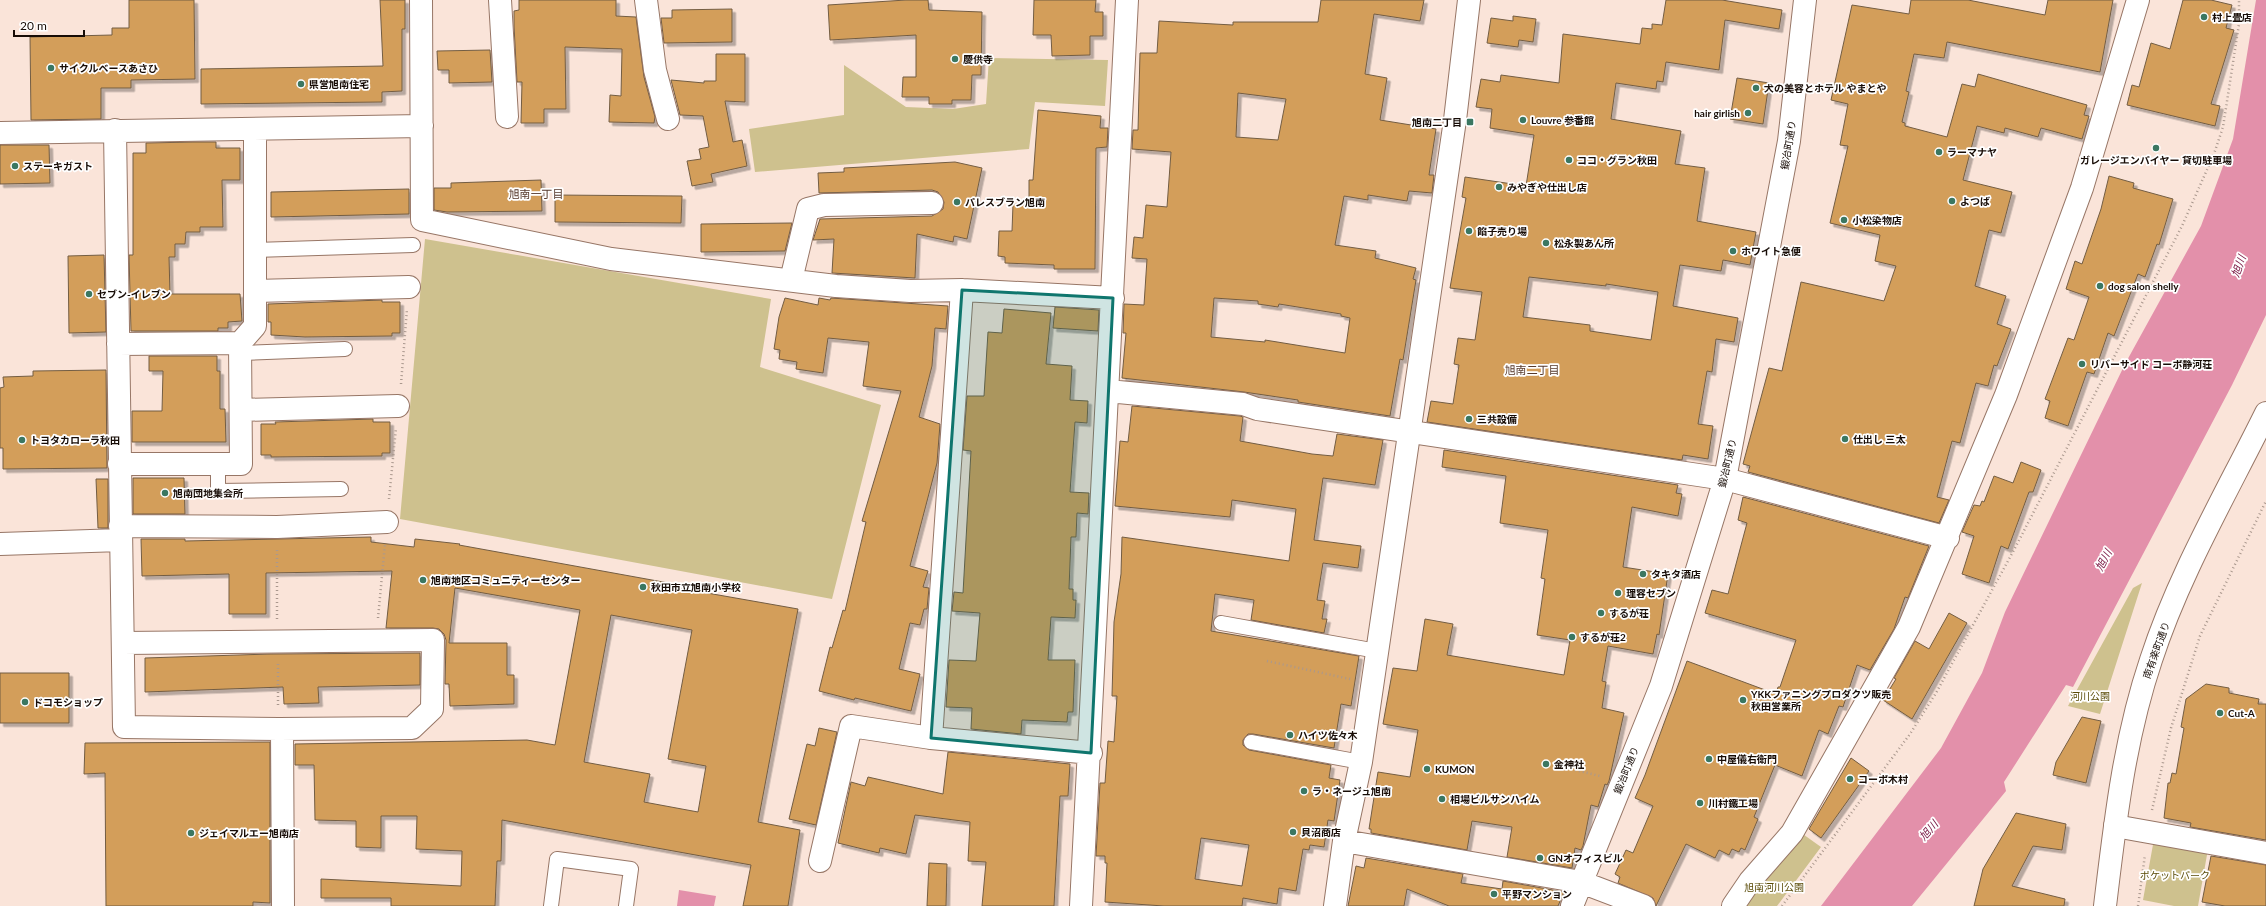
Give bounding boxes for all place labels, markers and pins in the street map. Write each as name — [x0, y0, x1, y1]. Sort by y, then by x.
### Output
place label: 村上畳店 — [2212, 11, 2252, 23]
marker: 村上畳店 — [2199, 12, 2209, 22]
place label: 慶供寺 — [963, 53, 993, 65]
marker: 慶供寺 — [950, 54, 960, 64]
place label: サイクルベースあさひ — [59, 62, 158, 74]
marker: サイクルベースあさひ — [46, 63, 56, 73]
place label: 県営旭南住宅 — [309, 78, 369, 90]
marker: 県営旭南住宅 — [296, 79, 306, 89]
place label: 犬の美容とホテル やまとや — [1764, 82, 1886, 94]
marker: 犬の美容とホテル やまとや — [1751, 83, 1761, 93]
place label: hair girlish — [1694, 107, 1740, 119]
marker: hair girlish — [1743, 108, 1753, 118]
place label: Louvre 参番館 — [1531, 114, 1594, 126]
marker: Louvre 参番館 — [1518, 115, 1528, 125]
place label: 旭南二丁目 — [1411, 116, 1462, 128]
marker: 旭南二丁目 — [1465, 117, 1475, 127]
marker: ガレージエンパイヤー 貸切駐車場 — [2151, 143, 2161, 153]
place label: ラーマナヤ — [1947, 146, 1997, 158]
marker: ラーマナヤ — [1934, 147, 1944, 157]
place label: ココ・グラン秋田 — [1577, 154, 1657, 166]
place label: ガレージエンパイヤー 貸切駐車場 — [2080, 154, 2232, 166]
marker: ココ・グラン秋田 — [1564, 155, 1574, 165]
place label: ステーキガスト — [23, 160, 93, 172]
marker: ステーキガスト — [10, 161, 20, 171]
place label: みやぎや仕出し店 — [1507, 181, 1587, 193]
marker: みやぎや仕出し店 — [1494, 182, 1504, 192]
place label: よつば — [1960, 195, 1990, 207]
place label: パレスブラン旭南 — [965, 196, 1045, 208]
marker: よつば — [1947, 196, 1957, 206]
marker: パレスブラン旭南 — [952, 197, 962, 207]
place label: 小松染物店 — [1852, 214, 1902, 226]
marker: 小松染物店 — [1839, 215, 1849, 225]
place label: 餡子売り場 — [1477, 225, 1527, 237]
marker: 餡子売り場 — [1464, 226, 1474, 236]
place label: 松永製あん所 — [1554, 237, 1614, 249]
marker: 松永製あん所 — [1541, 238, 1551, 248]
place label: ホワイト急便 — [1741, 245, 1801, 257]
marker: ホワイト急便 — [1728, 246, 1738, 256]
place label: dog salon shelly — [2108, 280, 2179, 292]
marker: dog salon shelly — [2095, 281, 2105, 291]
place label: セブン-イレブン — [97, 288, 171, 300]
marker: セブン-イレブン — [84, 289, 94, 299]
place label: リバーサイド コーポ静河荘 — [2090, 358, 2212, 370]
marker: リバーサイド コーポ静河荘 — [2077, 359, 2087, 369]
place label: 三共設備 — [1477, 413, 1517, 425]
marker: 三共設備 — [1464, 414, 1474, 424]
place label: 仕出し 三太 — [1853, 433, 1906, 445]
place label: トヨタカローラ秋田 — [30, 434, 120, 446]
marker: 仕出し 三太 — [1840, 434, 1850, 444]
marker: トヨタカローラ秋田 — [17, 435, 27, 445]
place label: 旭南団地集会所 — [172, 487, 243, 499]
marker: 旭南団地集会所 — [160, 488, 170, 498]
place label: タキタ酒店 — [1651, 568, 1701, 580]
marker: タキタ酒店 — [1638, 569, 1648, 579]
place label: 旭南地区コミュニティーセンター — [430, 574, 580, 586]
marker: 旭南地区コミュニティーセンター — [418, 575, 428, 585]
place label: 秋田市立旭南小学校 — [651, 581, 741, 593]
marker: 秋田市立旭南小学校 — [638, 582, 648, 592]
place label: 理容セブン — [1626, 587, 1676, 599]
marker: 理容セブン — [1613, 588, 1623, 598]
place label: するが荘 — [1609, 607, 1649, 619]
marker: するが荘 — [1596, 608, 1606, 618]
place label: するが荘2 — [1580, 631, 1626, 643]
marker: するが荘2 — [1567, 632, 1577, 642]
place label: YKKファニングプロダクツ販売 秋田営業所 — [1750, 688, 1891, 712]
marker: YKKファニングプロダクツ販売 秋田営業所 — [1738, 695, 1748, 705]
place label: ドコモショップ — [33, 696, 103, 708]
marker: ドコモショップ — [20, 697, 30, 707]
place label: Cut-A — [2228, 707, 2255, 719]
marker: Cut-A — [2215, 708, 2225, 718]
place label: ハイツ佐々木 — [1298, 729, 1358, 741]
marker: ハイツ佐々木 — [1285, 730, 1295, 740]
place label: 中屋儀右衛門 — [1717, 753, 1777, 765]
marker: 中屋儀右衛門 — [1704, 754, 1714, 764]
place label: 金神社 — [1554, 758, 1585, 770]
marker: 金神社 — [1541, 759, 1551, 769]
place label: KUMON — [1435, 763, 1475, 775]
marker: KUMON — [1422, 764, 1432, 774]
place label: コーポ木村 — [1858, 773, 1908, 785]
marker: コーポ木村 — [1845, 774, 1855, 784]
place label: ラ・ネージュ旭南 — [1312, 785, 1391, 797]
marker: ラ・ネージュ旭南 — [1299, 786, 1309, 796]
place label: 相場ビルサンハイム — [1450, 793, 1540, 805]
marker: 相場ビルサンハイム — [1437, 794, 1447, 804]
place label: 川村鐵工場 — [1708, 797, 1758, 809]
marker: 川村鐵工場 — [1695, 798, 1705, 808]
place label: 貝沼商店 — [1301, 826, 1341, 838]
place label: ジェイマルエー旭南店 — [199, 827, 299, 839]
marker: 貝沼商店 — [1288, 827, 1298, 837]
marker: ジェイマルエー旭南店 — [186, 828, 196, 838]
place label: GNオフィスビル — [1548, 852, 1623, 864]
marker: GNオフィスビル — [1535, 853, 1545, 863]
place label: 平野マンション — [1502, 888, 1572, 900]
marker: 平野マンション — [1489, 889, 1499, 899]

